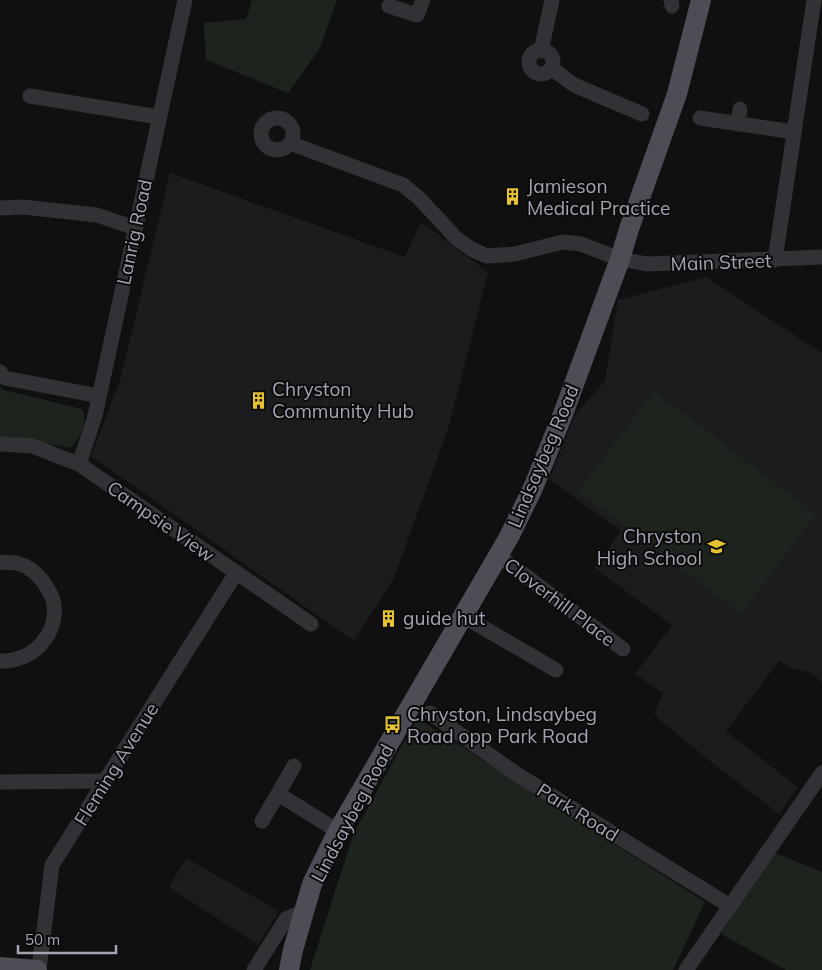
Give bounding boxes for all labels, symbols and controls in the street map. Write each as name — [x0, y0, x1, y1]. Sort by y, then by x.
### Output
place label: Jamieson Medical Practice — [527, 174, 670, 220]
street label: Lanrig Road — [111, 177, 157, 287]
building icon: Jamieson Medical Practice — [503, 187, 523, 207]
street label: Main Street — [670, 248, 772, 276]
place label: Chryston Community Hub — [272, 377, 414, 423]
street label: Lindsaybeg Road — [502, 381, 584, 531]
building icon: Chryston Community Hub — [248, 390, 268, 410]
street label: Campsie View — [103, 475, 219, 567]
place label: Chryston High School — [597, 524, 702, 570]
school or university icon: Chryston High School — [706, 537, 726, 557]
street label: Cloverhill Place — [500, 552, 620, 652]
place label: guide hut — [403, 606, 486, 630]
building icon: guide hut — [379, 608, 399, 628]
street label: Fleming Avenue — [69, 698, 163, 830]
place label: Chryston, Lindsaybeg Road opp Park Road — [407, 702, 597, 748]
bus stop icon: Chryston, Lindsaybeg Road opp Park Road — [383, 715, 403, 735]
street label: Lindsaybeg Road — [305, 740, 399, 886]
street label: Park Road — [533, 778, 623, 846]
scale bar — [18, 922, 115, 954]
text: 50 m — [25, 930, 60, 949]

